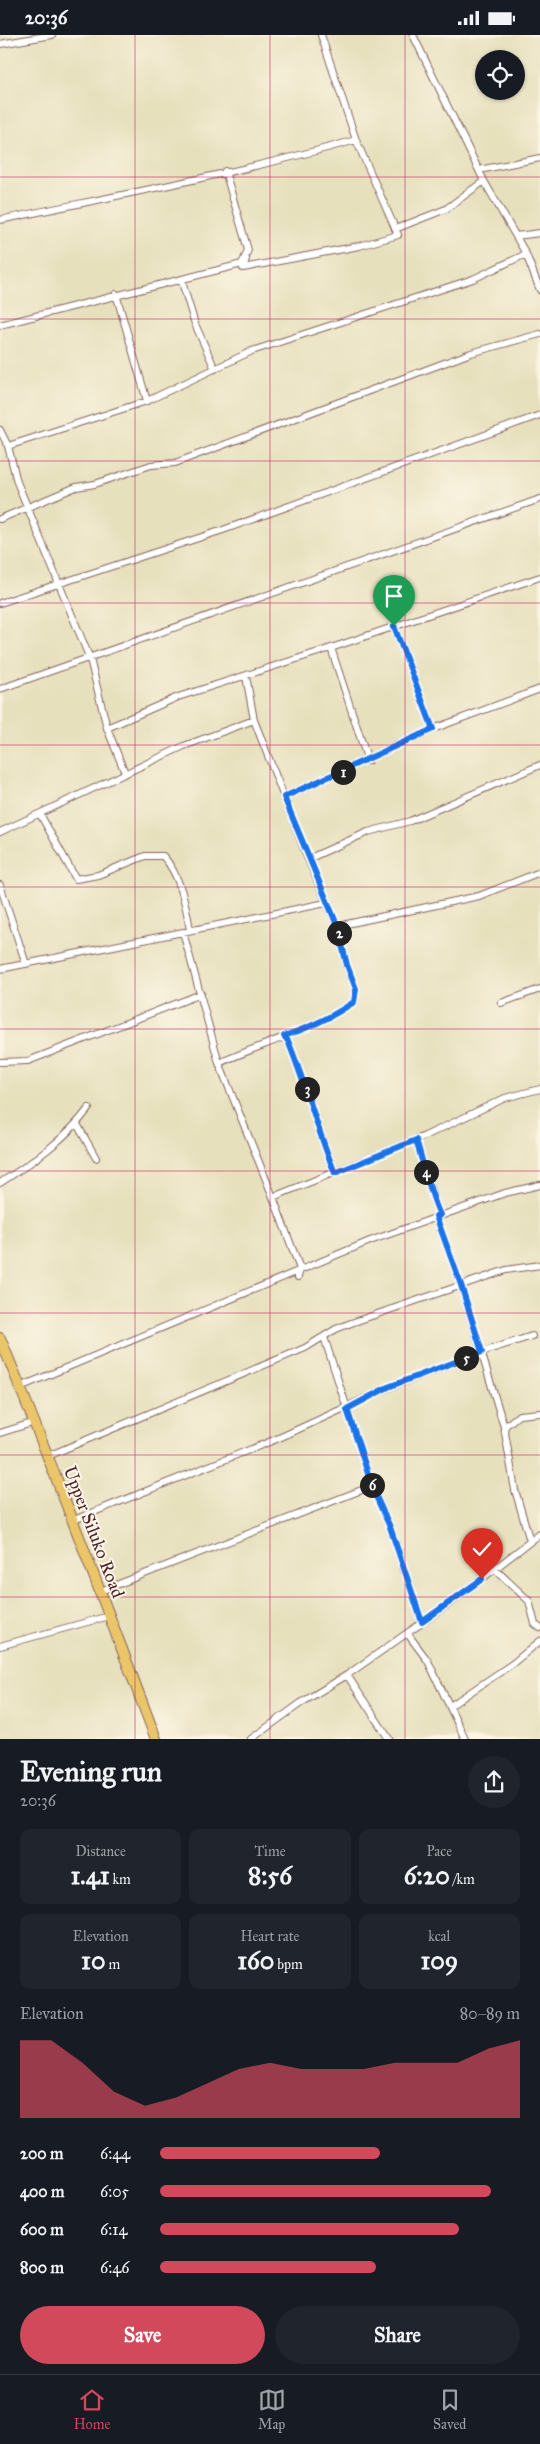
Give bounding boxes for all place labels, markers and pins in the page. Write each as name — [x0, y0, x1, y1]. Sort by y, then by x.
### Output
pin — [373, 575, 415, 626]
pin: 1 — [330, 759, 356, 785]
pin: 2 — [326, 921, 352, 945]
pin: 3 — [294, 1077, 320, 1101]
pin: 4 — [414, 1159, 438, 1185]
pin: 5 — [454, 1345, 478, 1371]
pin: 6 — [360, 1473, 384, 1497]
pin — [461, 1528, 503, 1579]

